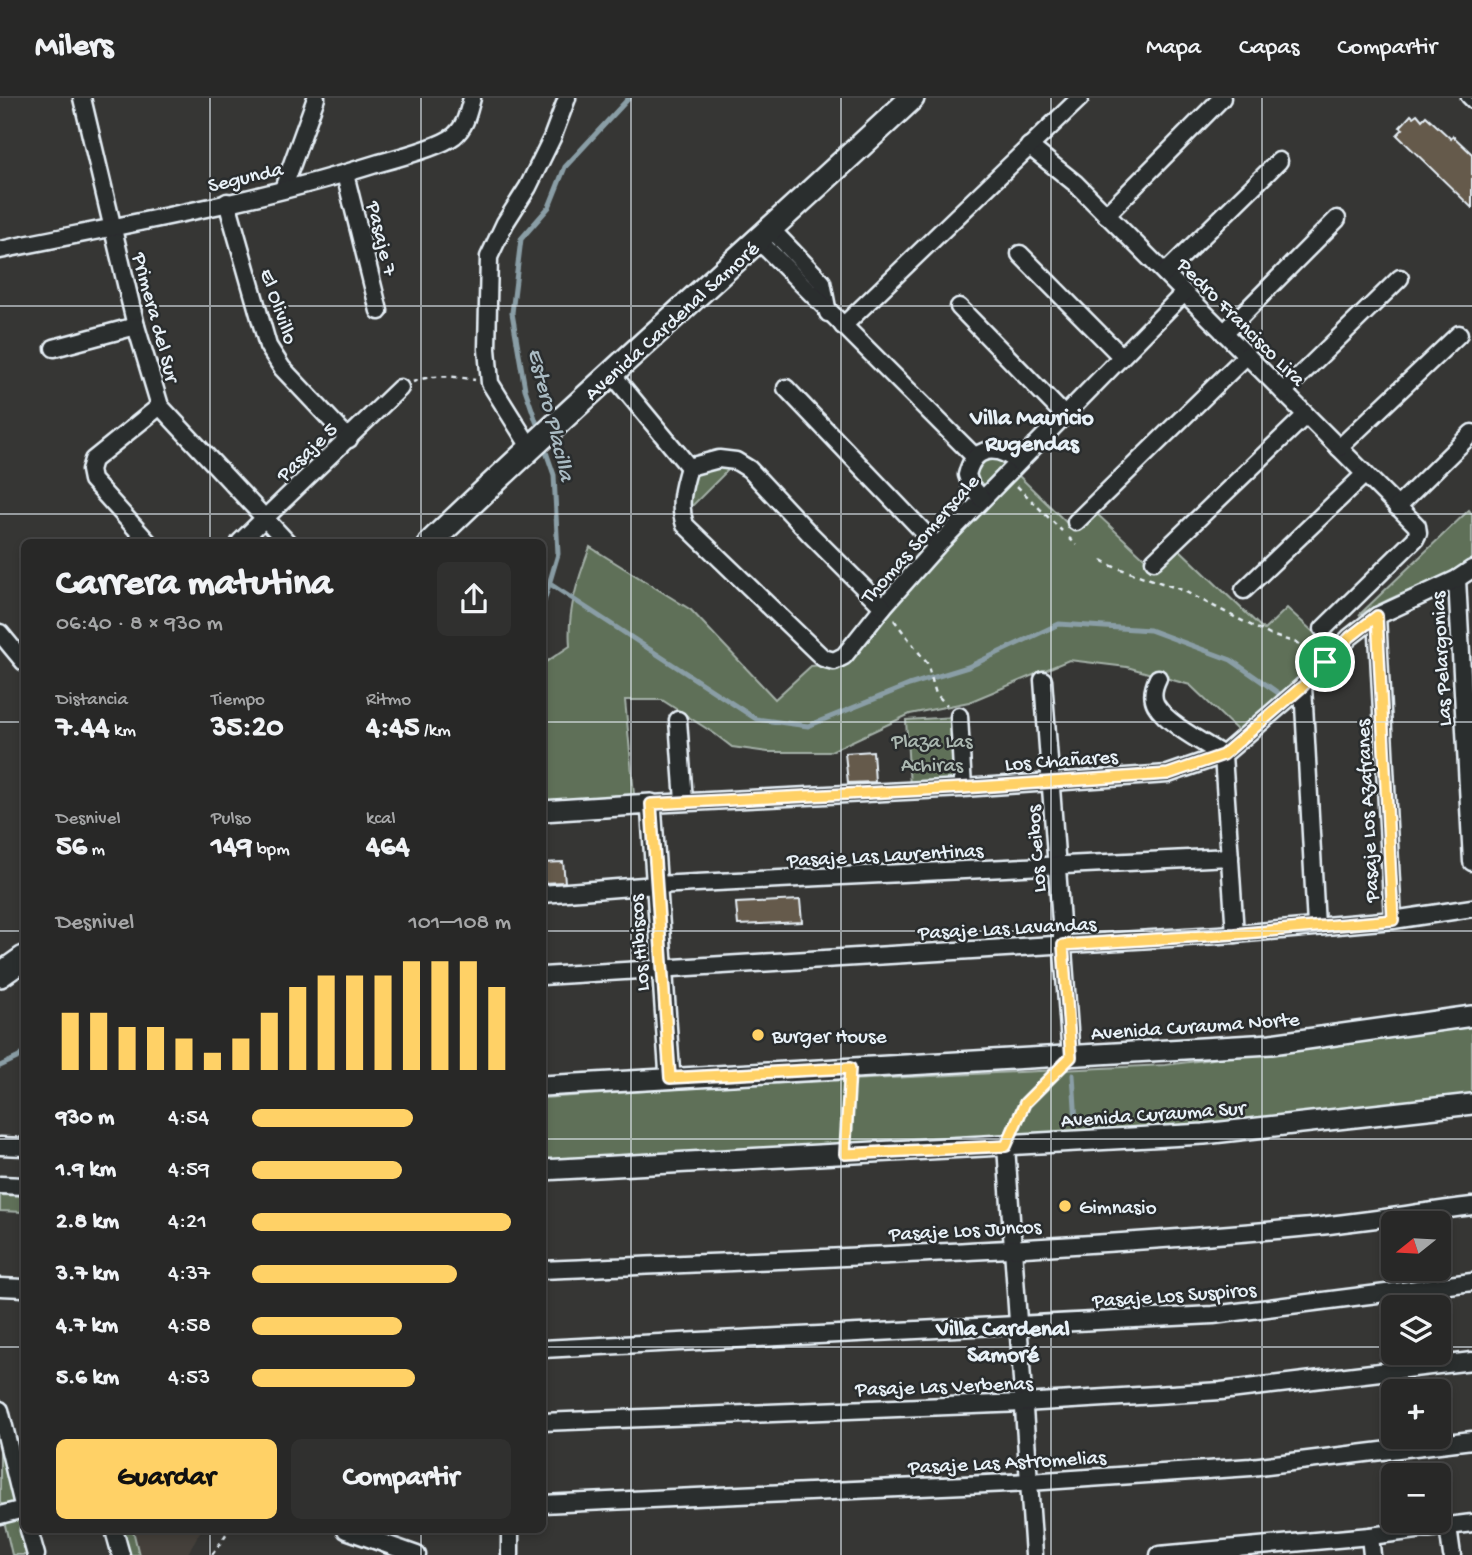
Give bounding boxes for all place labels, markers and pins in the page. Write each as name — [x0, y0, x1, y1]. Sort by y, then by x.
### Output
pin — [1295, 632, 1355, 692]
place label: Burger House — [771, 1026, 888, 1051]
marker: Burger House — [750, 1027, 766, 1043]
place label: Gimnasio — [1079, 1197, 1157, 1222]
marker: Gimnasio — [1057, 1198, 1073, 1214]

